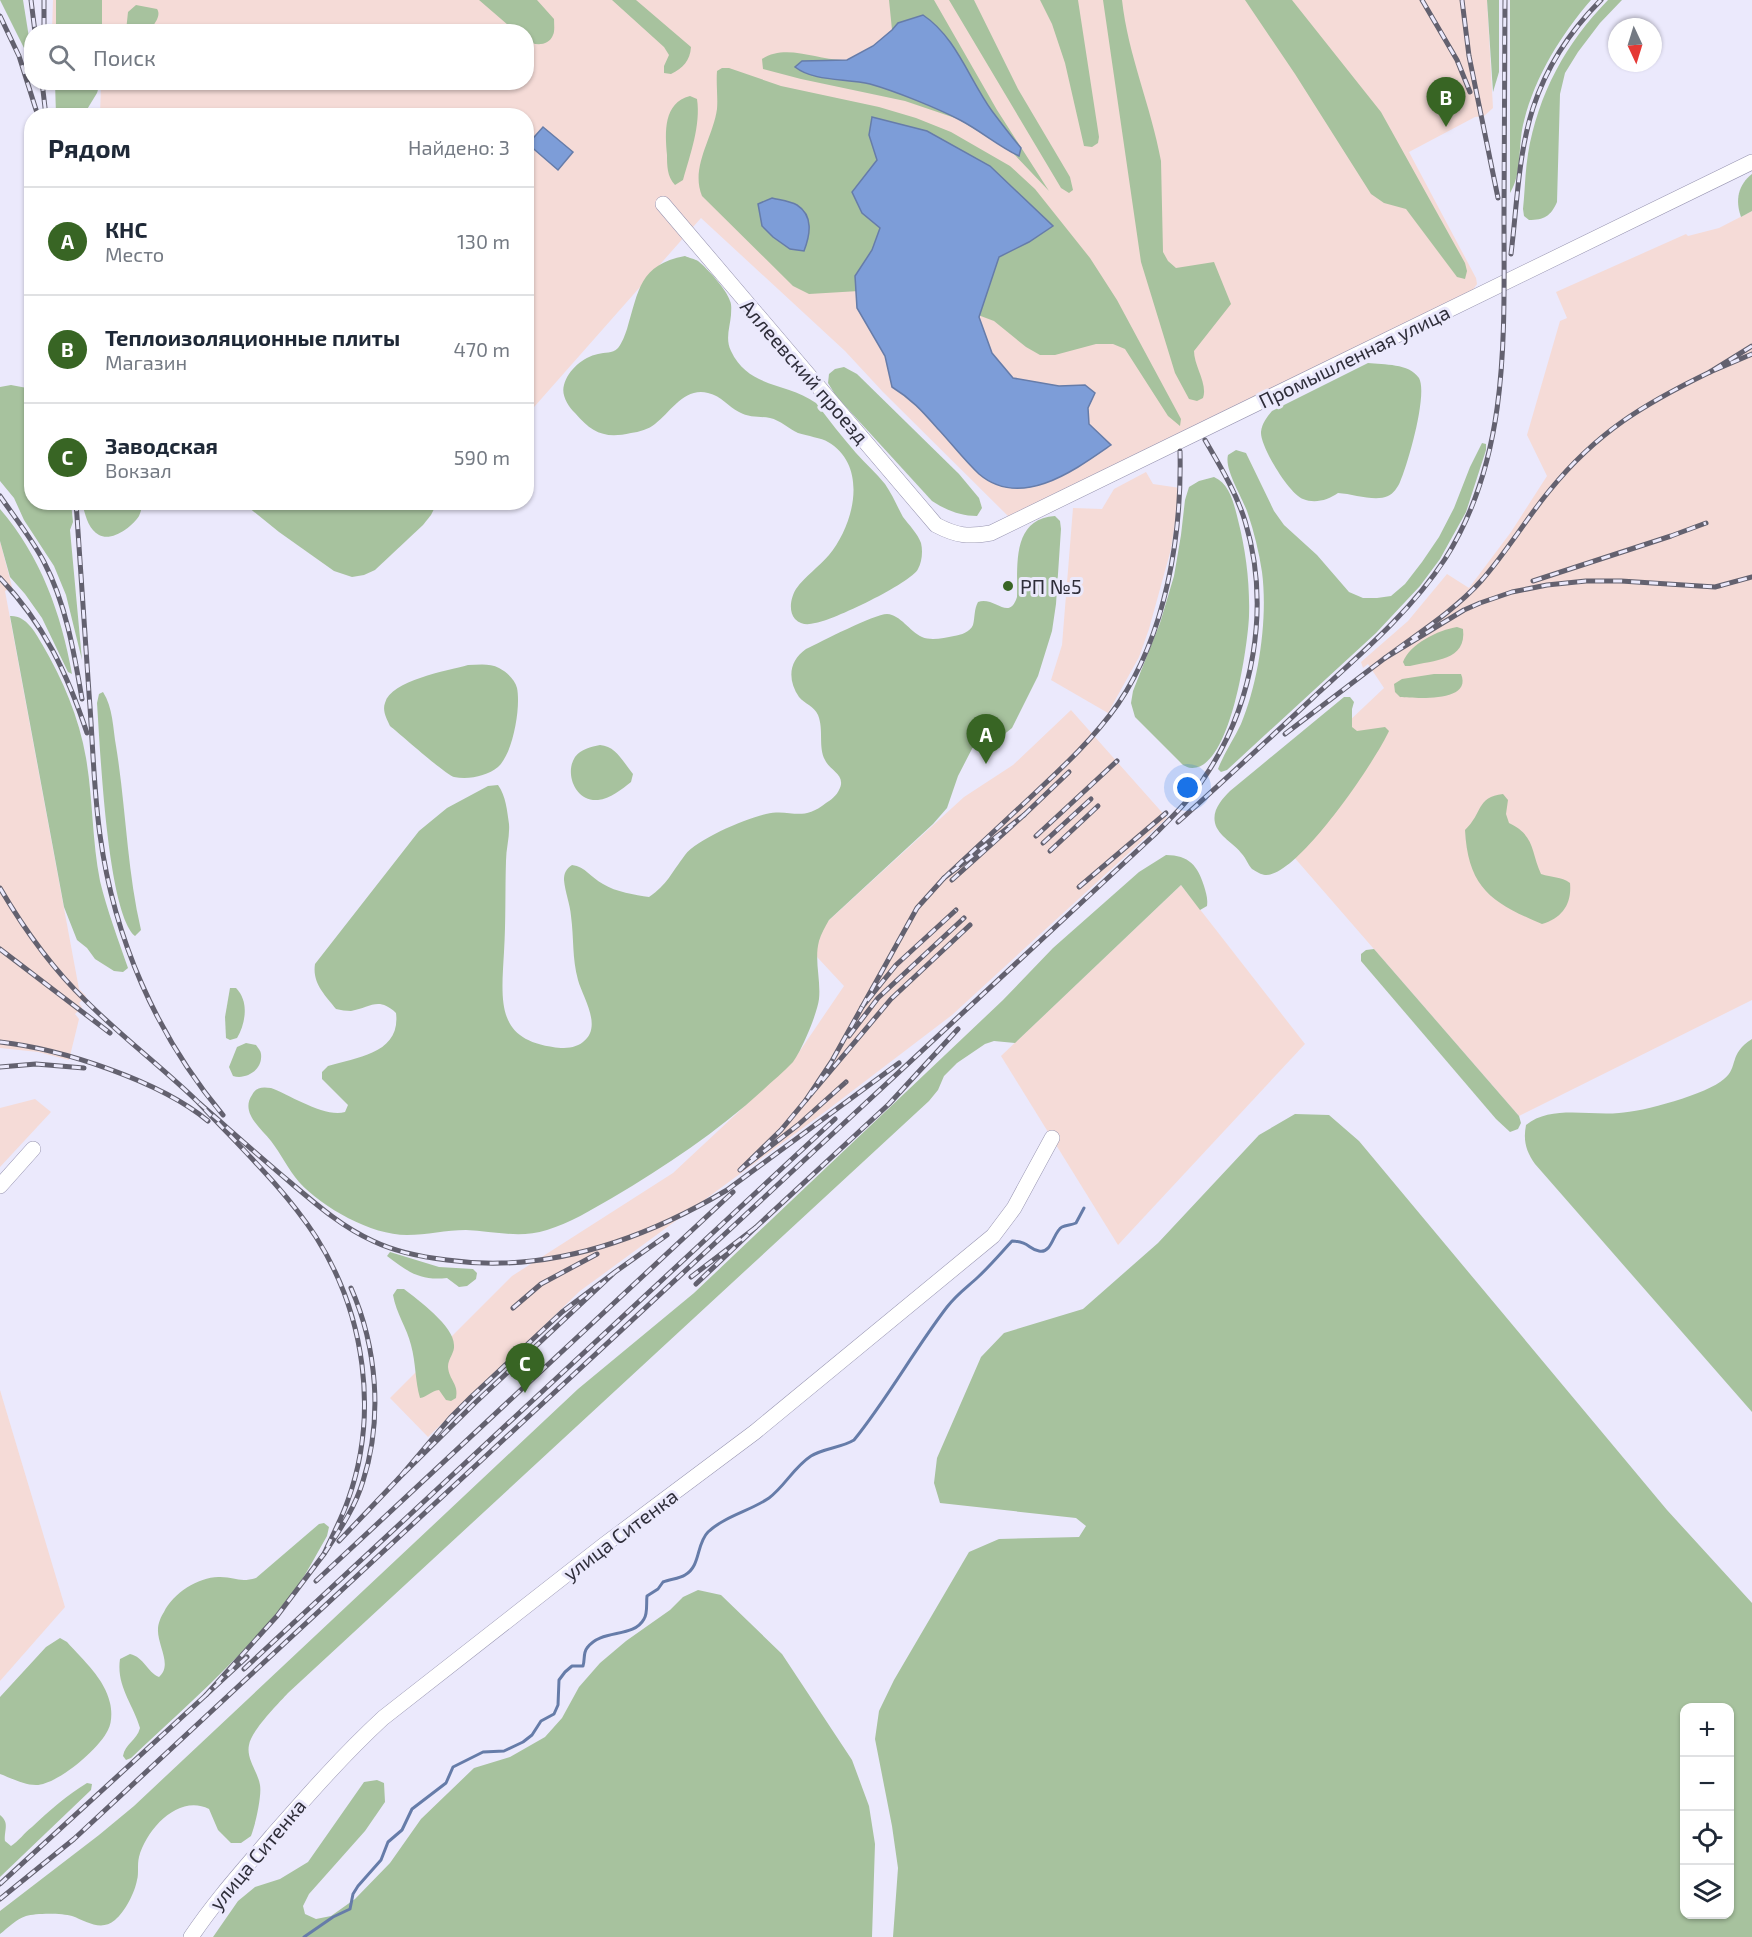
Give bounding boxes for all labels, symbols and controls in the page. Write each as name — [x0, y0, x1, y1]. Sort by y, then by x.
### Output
north arrow — [1608, 18, 1662, 72]
search box — [24, 24, 534, 90]
icon: search — [45, 41, 78, 74]
text: Поиск — [93, 44, 156, 70]
pin: B — [1426, 78, 1466, 127]
text: Рядом — [48, 132, 131, 163]
text: Найдено: 3 — [408, 135, 510, 159]
text: КНС — [105, 216, 147, 242]
text: A — [61, 229, 74, 253]
text: 130 m — [457, 229, 510, 253]
text: Место — [105, 242, 164, 266]
street label: Аллеевский проезд — [736, 294, 874, 448]
street label: Промышленная улица — [1255, 299, 1454, 414]
text: Теплоизоляционные плиты — [105, 324, 400, 350]
text: B — [61, 337, 74, 361]
text: 470 m — [453, 337, 510, 361]
text: Магазин — [105, 350, 187, 374]
text: Заводская — [105, 432, 218, 458]
text: C — [62, 445, 73, 469]
text: 590 m — [454, 445, 510, 469]
text: Вокзал — [105, 458, 172, 482]
place label: РП №5 — [1020, 574, 1082, 598]
marker: РП №5 — [1001, 579, 1015, 593]
pin: A — [966, 714, 1006, 764]
your location — [1173, 773, 1202, 802]
pin: C — [506, 1344, 544, 1393]
street label: улица Ситенка — [558, 1483, 683, 1586]
map controls — [1680, 1703, 1734, 1919]
button: + — [1680, 1703, 1734, 1757]
button: − — [1680, 1757, 1734, 1811]
street label: улица Ситенка — [204, 1794, 311, 1915]
button: locate — [1680, 1811, 1734, 1865]
button: layers — [1680, 1865, 1734, 1919]

